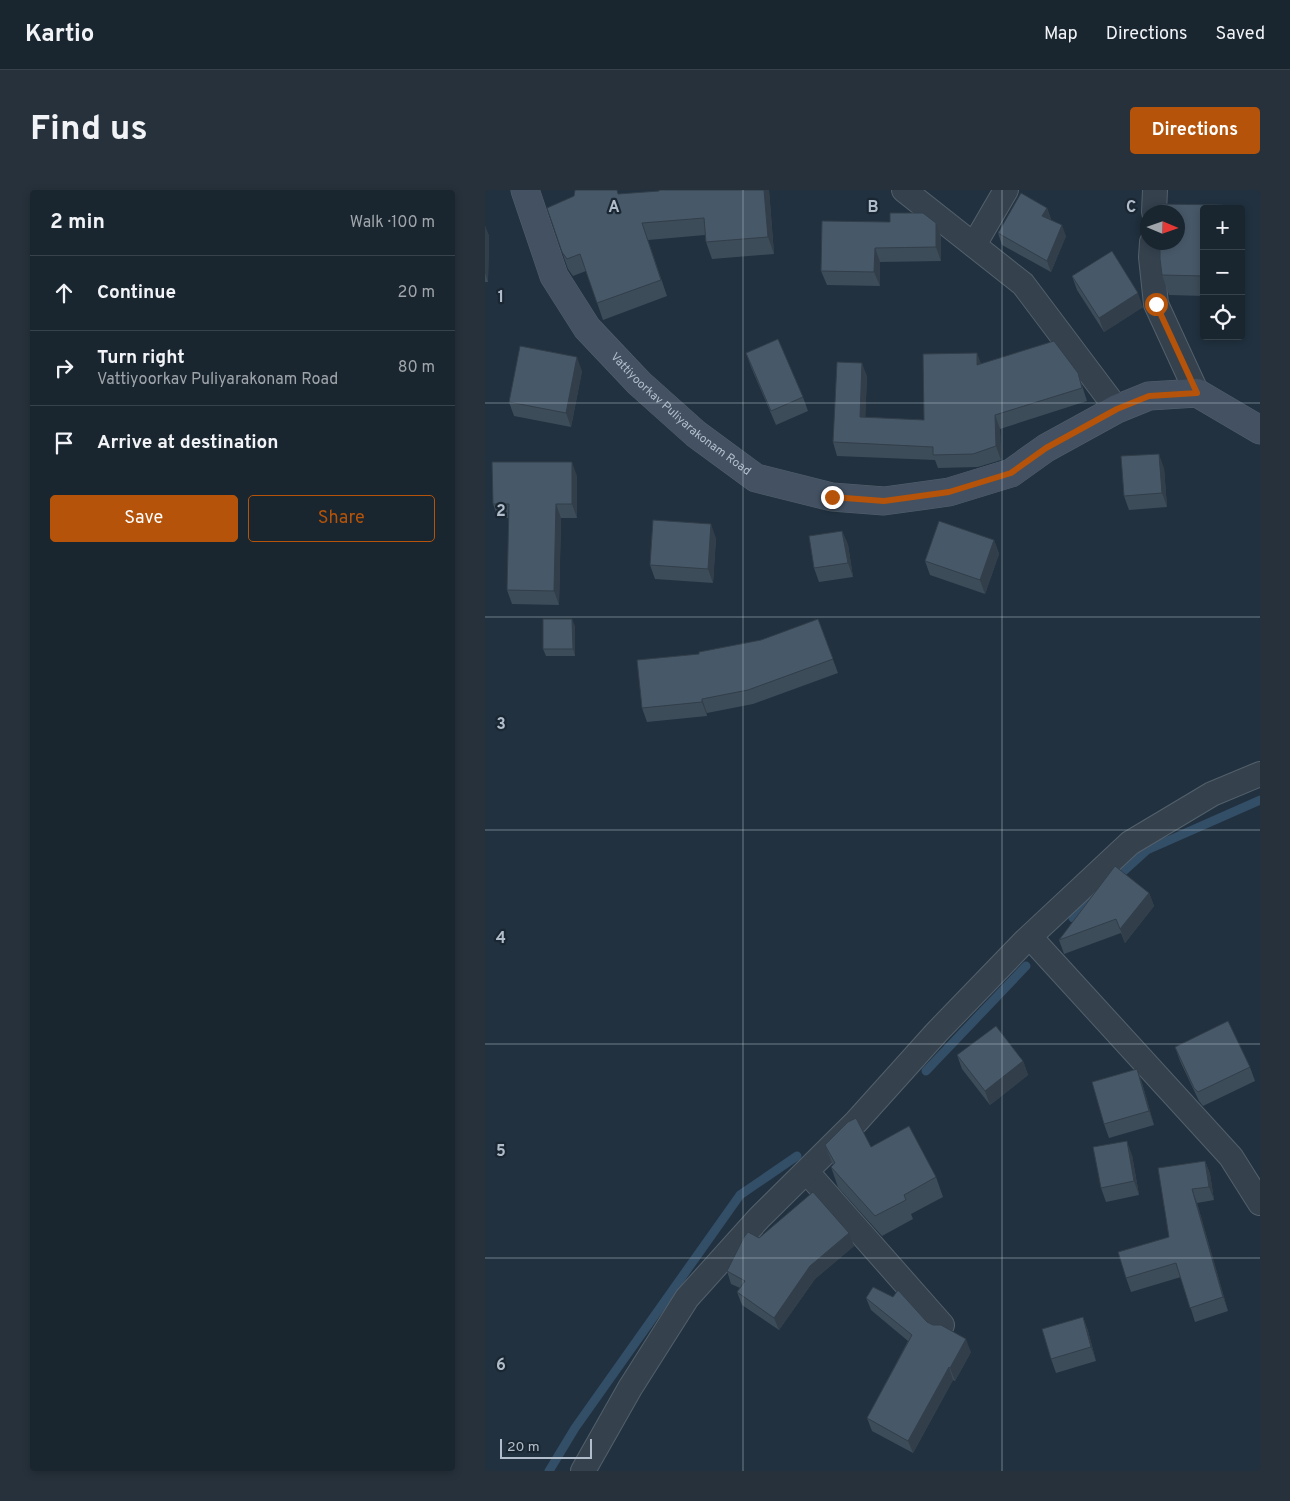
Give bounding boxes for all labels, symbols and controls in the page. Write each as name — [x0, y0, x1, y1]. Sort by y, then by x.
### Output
text: Kartio — [25, 20, 94, 50]
text: Map — [1044, 23, 1078, 46]
text: Directions — [1106, 23, 1188, 46]
text: Saved — [1216, 23, 1265, 46]
button: Directions — [1130, 107, 1260, 154]
text: Find us — [30, 108, 148, 152]
text: A — [608, 198, 620, 218]
text: B — [867, 198, 879, 218]
text: C — [1126, 198, 1136, 218]
north arrow — [1140, 205, 1185, 250]
map controls — [1200, 205, 1245, 340]
button: + — [1200, 205, 1245, 250]
text: 2 min — [50, 209, 105, 236]
text: Walk · 100 m — [350, 213, 435, 233]
button: − — [1200, 250, 1245, 295]
icon: ahead — [50, 279, 78, 307]
text: Continue — [97, 281, 176, 305]
text: 20 m — [398, 283, 435, 303]
text: 1 — [498, 288, 504, 308]
route start — [1145, 293, 1168, 316]
button: locate — [1200, 295, 1245, 340]
text: Turn right — [97, 346, 185, 370]
street label: Vattiyoorkav Puliyarakonam Road — [607, 349, 754, 480]
icon: right — [50, 354, 78, 382]
text: 80 m — [398, 358, 435, 378]
text: Vattiyoorkav Puliyarakonam Road — [97, 370, 338, 390]
icon: arrive — [50, 429, 78, 457]
text: Arrive at destination — [97, 431, 278, 455]
route end — [821, 486, 844, 509]
button: Save — [50, 495, 238, 542]
button: Share — [248, 495, 435, 542]
text: 2 — [496, 502, 506, 522]
text: 3 — [496, 715, 506, 735]
text: 4 — [496, 929, 506, 949]
text: 5 — [496, 1142, 506, 1162]
text: 6 — [496, 1356, 506, 1376]
scale bar — [500, 1436, 593, 1459]
text: 20 m — [507, 1439, 540, 1456]

